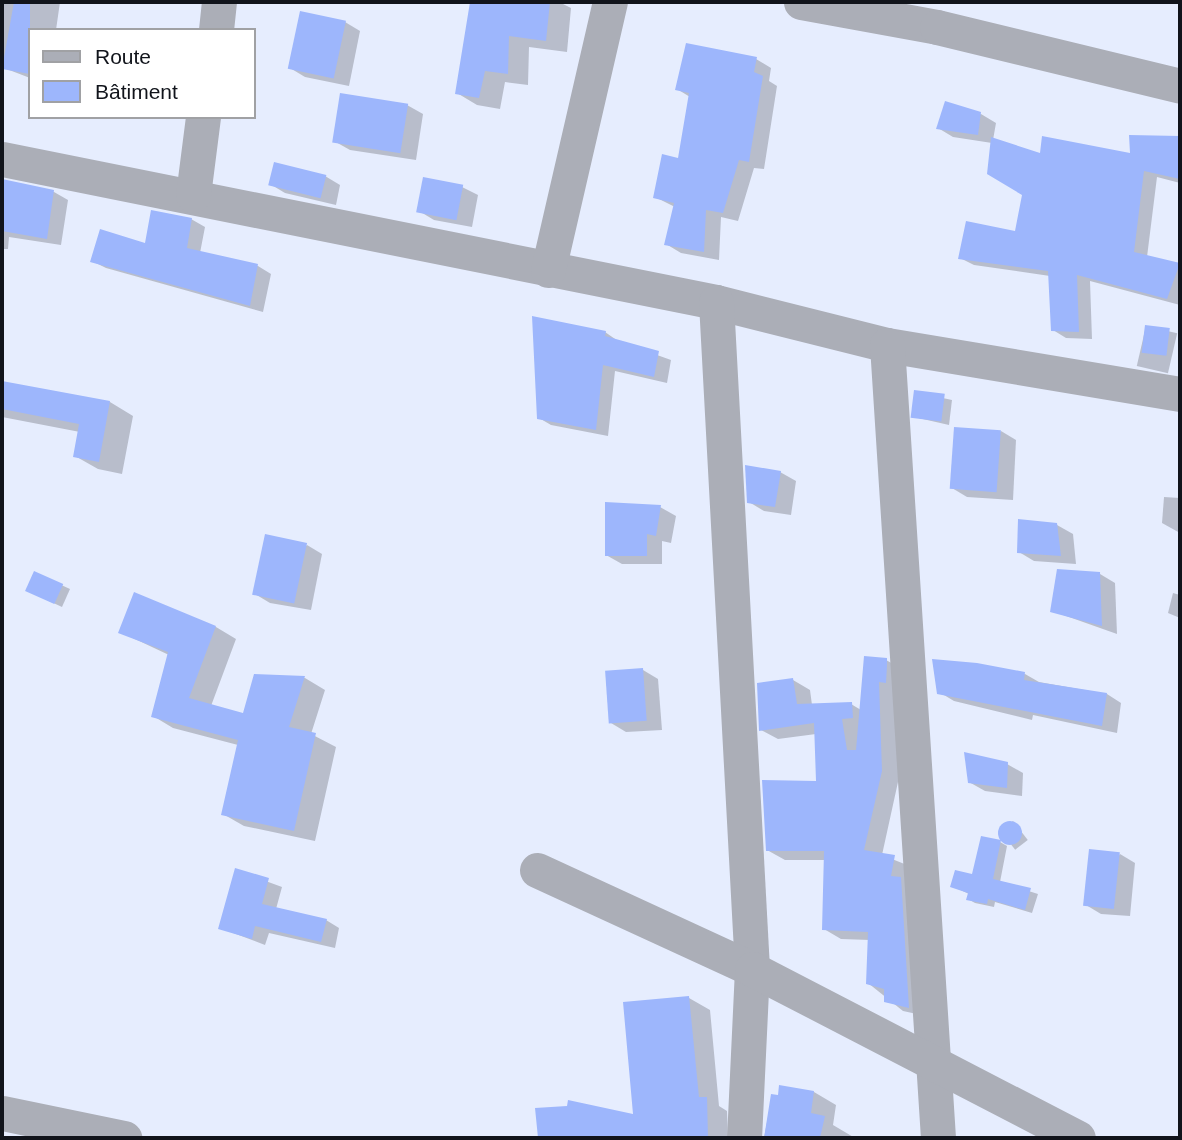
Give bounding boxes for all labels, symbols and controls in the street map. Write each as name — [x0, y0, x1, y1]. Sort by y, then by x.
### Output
legend — [28, 28, 256, 119]
text: Route — [95, 45, 151, 68]
text: Bâtiment — [95, 80, 178, 103]

